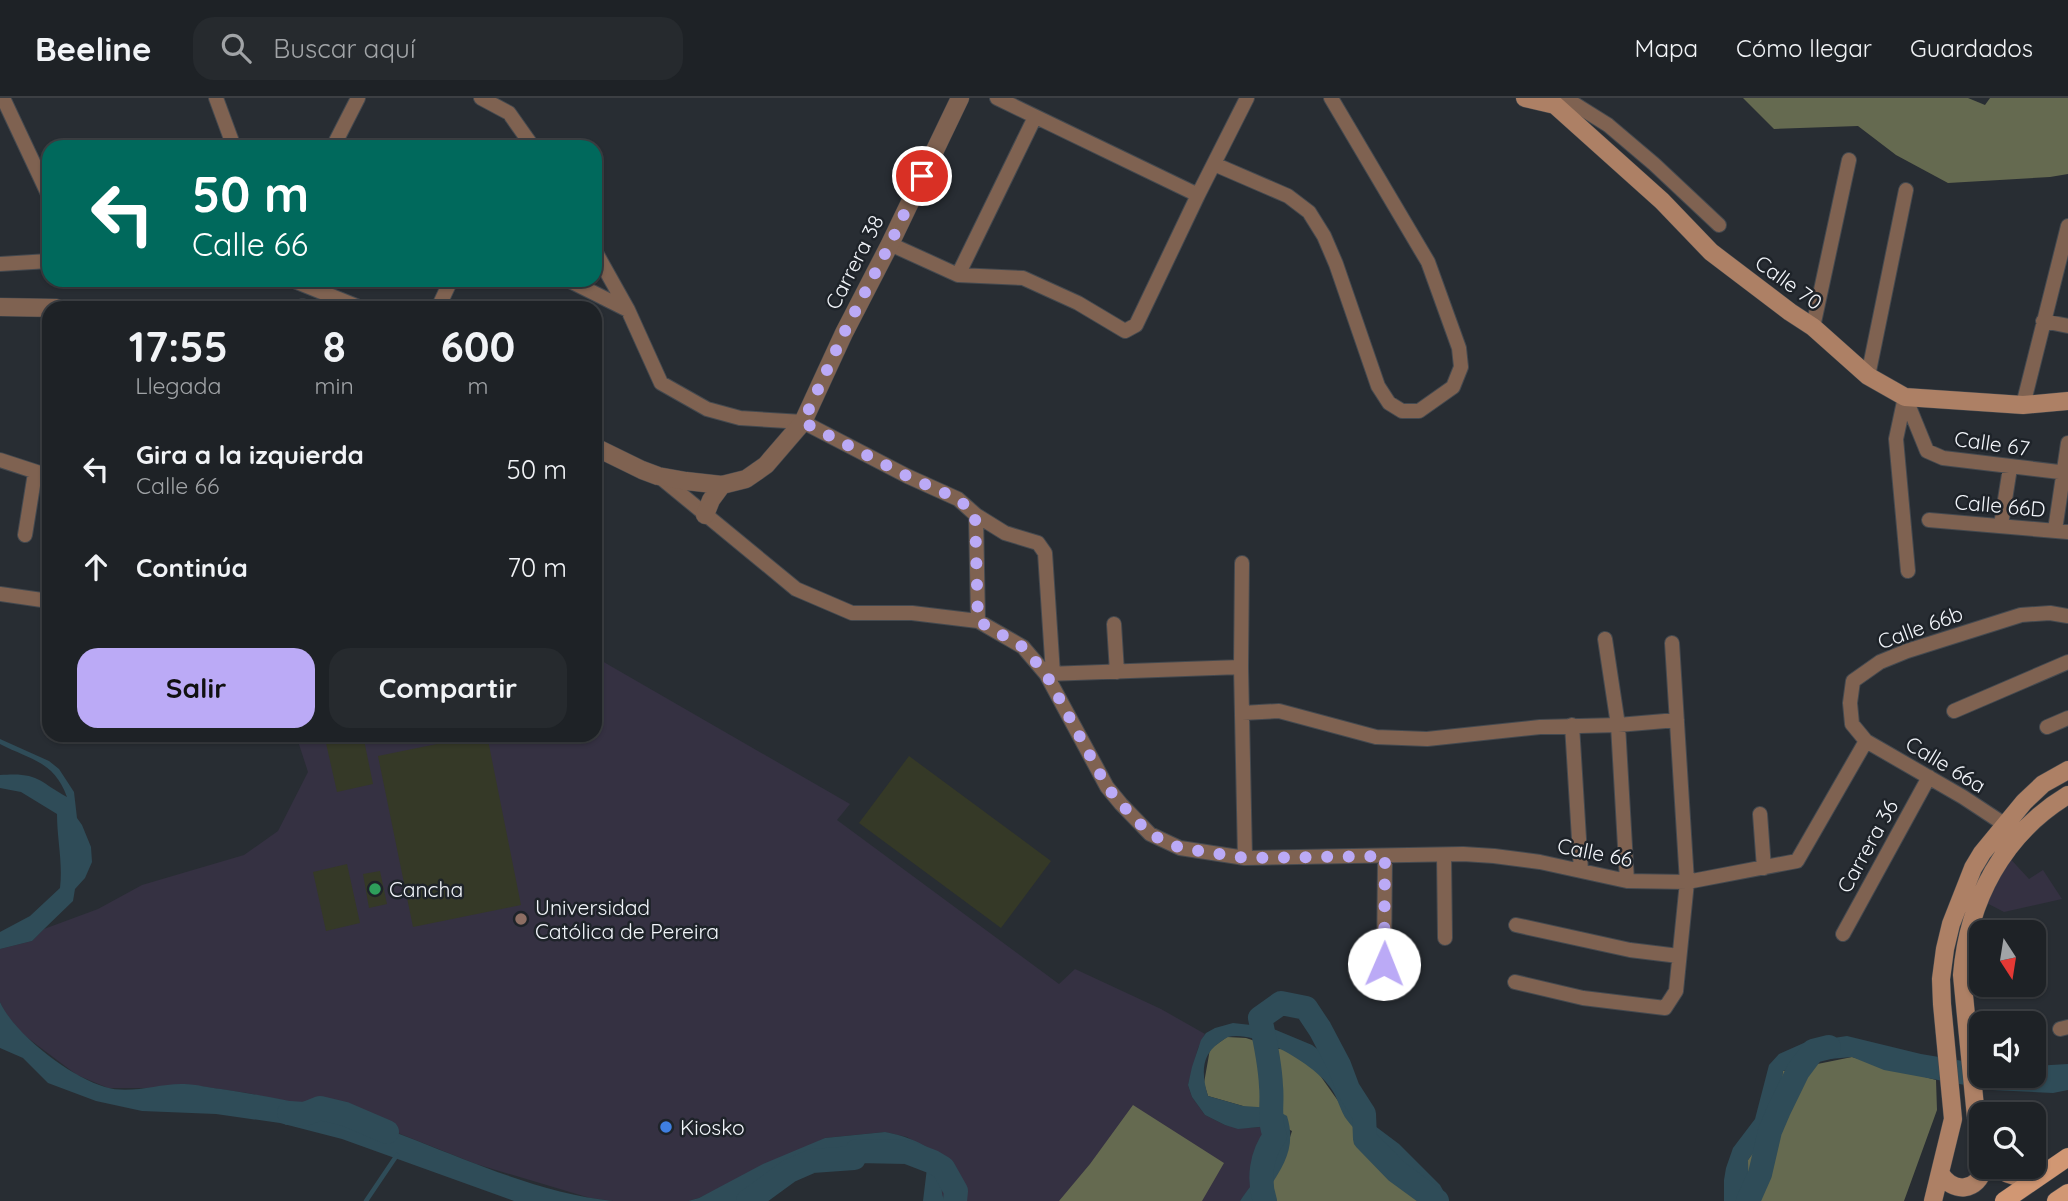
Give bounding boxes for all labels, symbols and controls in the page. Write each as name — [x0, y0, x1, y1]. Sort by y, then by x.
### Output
search box — [193, 17, 683, 80]
text: Beeline — [35, 28, 151, 69]
icon: search — [217, 29, 255, 67]
text: Buscar aquí — [273, 32, 415, 65]
text: Mapa — [1635, 33, 1698, 63]
text: Cómo llegar — [1736, 33, 1872, 63]
text: Guardados — [1910, 33, 2033, 63]
pin — [892, 146, 952, 206]
icon: arrive — [903, 157, 941, 195]
text: 50 m — [192, 163, 309, 224]
icon: left — [77, 168, 168, 259]
street label: Carrera 38 — [819, 210, 889, 314]
text: Calle 66 — [192, 224, 308, 264]
street label: Calle 70 — [1750, 249, 1828, 315]
text: 17:55 — [129, 320, 228, 373]
text: 8 — [323, 320, 346, 373]
text: 600 — [440, 320, 515, 373]
text: Llegada — [135, 371, 221, 400]
text: min — [315, 371, 354, 400]
text: m — [467, 371, 488, 400]
street label: Calle 67 — [1953, 425, 2031, 461]
text: Gira a la izquierda — [136, 438, 364, 471]
icon: left — [77, 450, 115, 488]
text: 50 m — [507, 453, 567, 486]
text: Calle 66 — [136, 471, 219, 500]
street label: Calle 66D — [1953, 488, 2047, 522]
icon: ahead — [77, 548, 115, 586]
text: Continúa — [136, 551, 248, 584]
text: 70 m — [507, 551, 567, 584]
street label: Calle 66b — [1874, 600, 1966, 654]
button: Salir — [77, 648, 315, 728]
button: Compartir — [329, 648, 567, 728]
street label: Calle 66a — [1901, 730, 1991, 798]
street label: Carrera 36 — [1831, 795, 1903, 897]
street label: Calle 66 — [1555, 832, 1635, 872]
place label: Cancha — [389, 876, 463, 902]
marker: Cancha — [367, 881, 383, 897]
place label: Universidad Católica de Pereira — [535, 894, 719, 944]
marker: Universidad Católica de Pereira — [513, 911, 529, 927]
north arrow — [1969, 920, 2046, 998]
map controls — [1969, 920, 2046, 1179]
position arrow — [1347, 927, 1421, 1001]
button: sound — [1969, 1011, 2046, 1088]
button: search — [1969, 1102, 2046, 1179]
place label: Kiosko — [680, 1114, 745, 1140]
marker: Kiosko — [658, 1119, 674, 1135]

